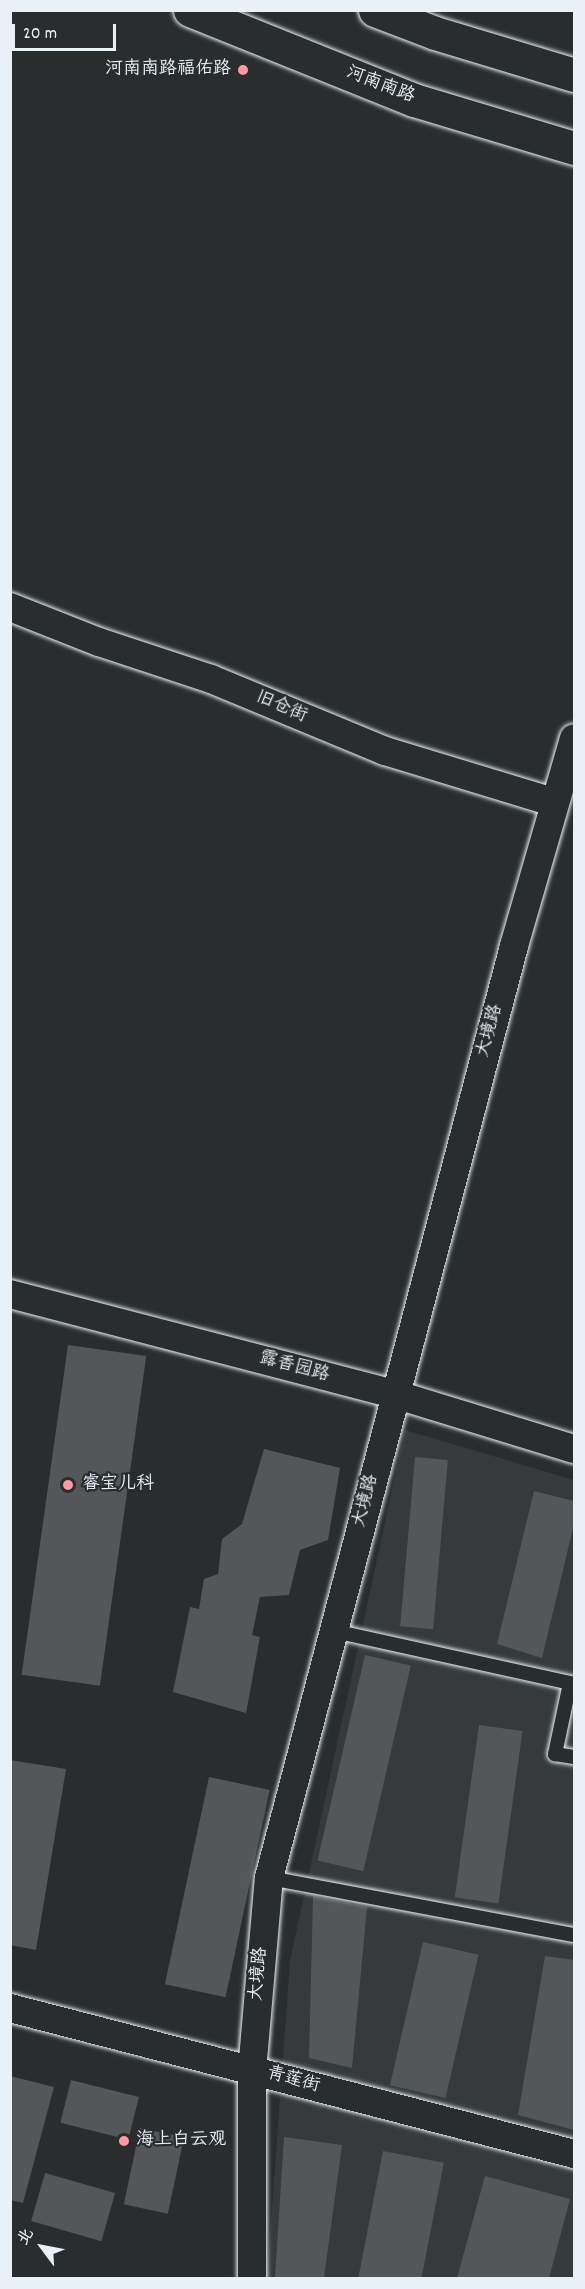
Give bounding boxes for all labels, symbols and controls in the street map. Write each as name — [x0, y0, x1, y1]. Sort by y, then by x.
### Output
scale bar — [15, 12, 118, 50]
text: 20 m — [23, 22, 57, 47]
place label: 河南南路福佑路 — [105, 59, 231, 81]
marker: 河南南路福佑路 — [236, 63, 250, 77]
street label: 河南南路 — [343, 63, 417, 109]
street label: 旧仓街 — [252, 688, 310, 728]
street label: 大境路 — [474, 1002, 508, 1060]
street label: 露香园路 — [256, 1348, 332, 1388]
street label: 大境路 — [350, 1472, 384, 1530]
place label: 睿宝儿科 — [82, 1474, 154, 1496]
marker: 睿宝儿科 — [59, 1476, 77, 1494]
street label: 大境路 — [247, 1946, 273, 2002]
street label: 青莲街 — [264, 2064, 322, 2098]
place label: 海上白云观 — [136, 2130, 226, 2152]
marker: 海上白云观 — [117, 2134, 131, 2148]
north arrow — [12, 2217, 72, 2277]
text: 北 — [12, 2224, 40, 2250]

